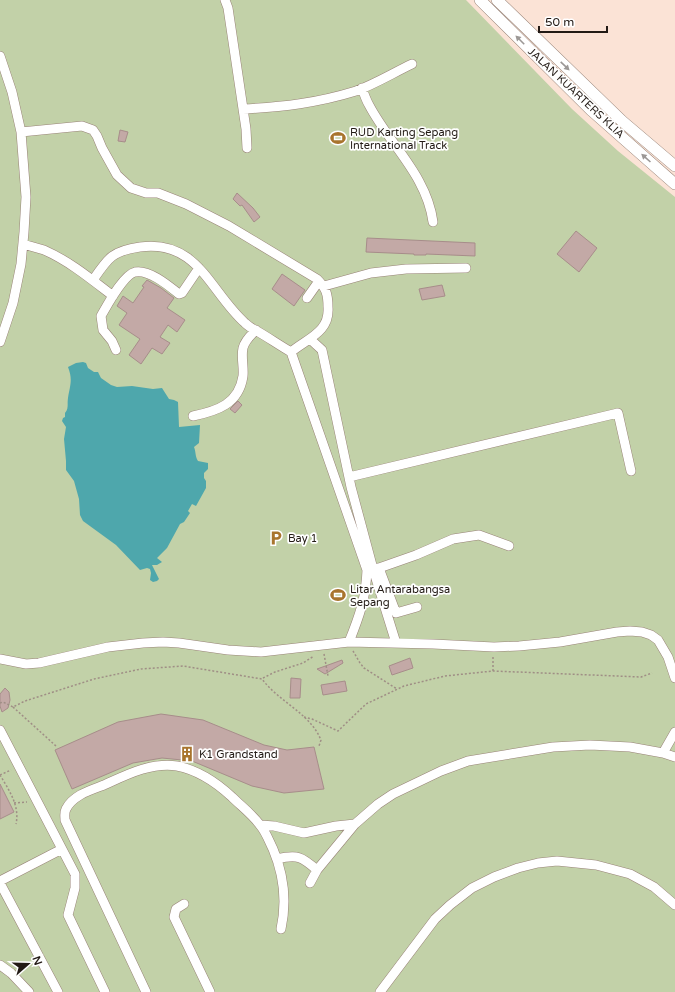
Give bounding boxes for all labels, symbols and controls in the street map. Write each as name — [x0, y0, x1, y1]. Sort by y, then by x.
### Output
scale bar — [539, 8, 607, 34]
text: 50 m — [545, 15, 574, 29]
one-way arrow — [515, 35, 525, 45]
street label: JALAN KUARTERS KLIA — [525, 45, 627, 141]
one-way arrow — [560, 61, 570, 71]
place label: RUD Karting Sepang International Track — [350, 126, 458, 152]
sports icon: RUD Karting Sepang International Track — [329, 129, 347, 147]
one-way arrow — [641, 153, 651, 163]
parking icon: Bay 1 — [267, 529, 285, 547]
place label: Bay 1 — [288, 532, 317, 545]
place label: Litar Antarabangsa Sepang — [350, 583, 450, 609]
sports icon: Litar Antarabangsa Sepang — [329, 586, 347, 604]
building icon: K1 Grandstand — [178, 745, 196, 763]
place label: K1 Grandstand — [199, 748, 278, 761]
north arrow — [8, 944, 48, 984]
text: N — [29, 954, 45, 967]

